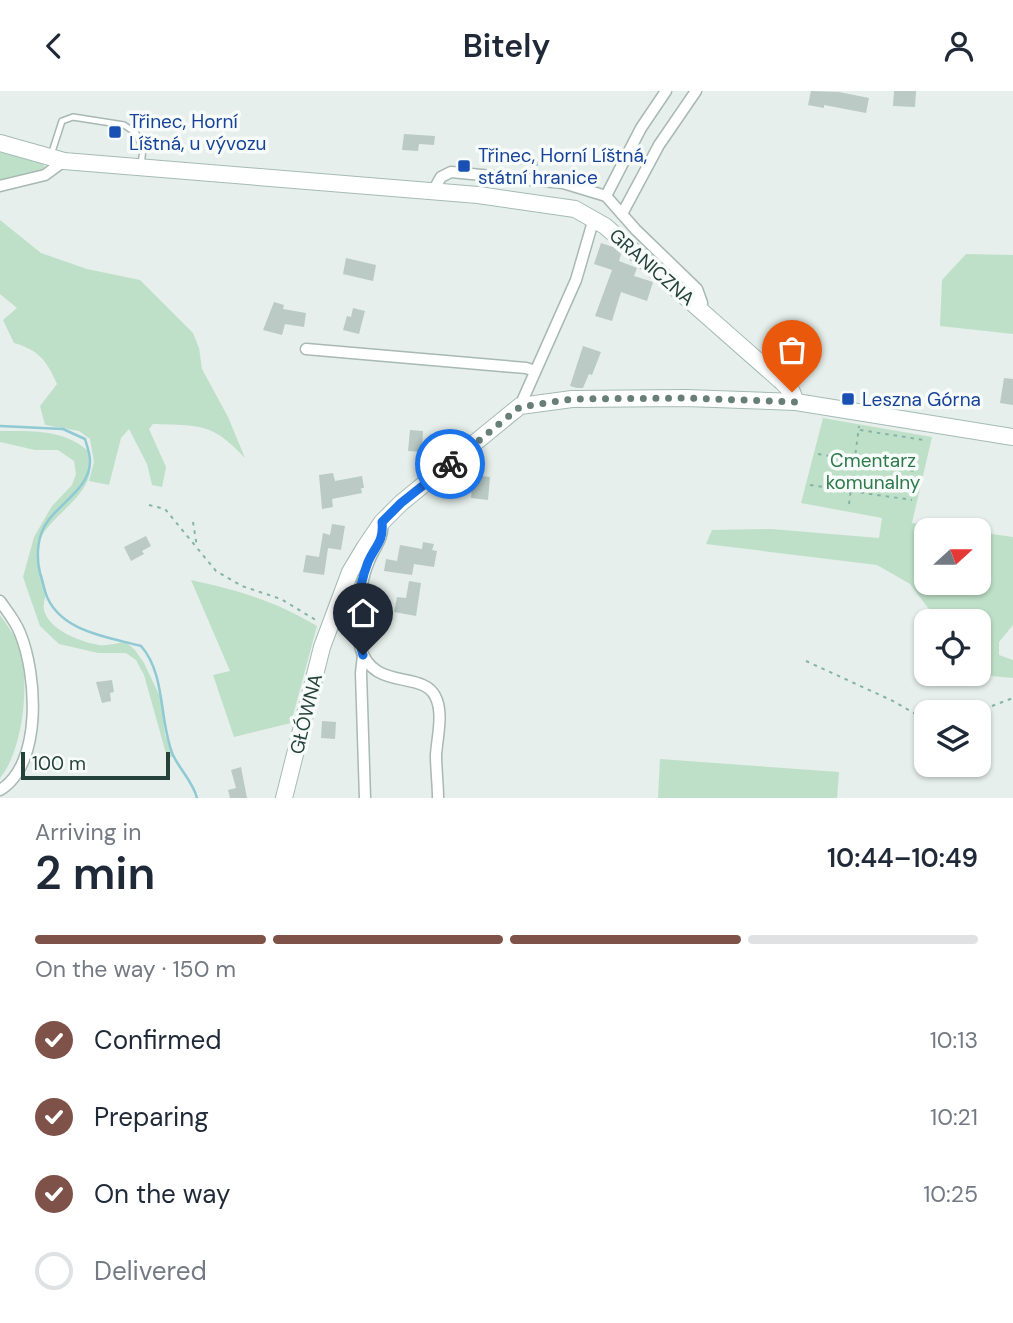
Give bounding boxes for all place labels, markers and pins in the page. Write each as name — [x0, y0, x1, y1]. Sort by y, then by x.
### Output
place label: Třinec, Horní Líštná, u vývozu — [129, 109, 267, 156]
marker: Třinec, Horní Líštná, u vývozu — [107, 124, 123, 140]
place label: Třinec, Horní Líštná, státní hranice — [478, 143, 647, 190]
marker: Třinec, Horní Líštná, státní hranice — [456, 158, 472, 174]
pin — [762, 320, 822, 392]
place label: Leszna Górna — [862, 387, 981, 412]
marker: Leszna Górna — [840, 391, 856, 407]
pin — [333, 583, 393, 655]

